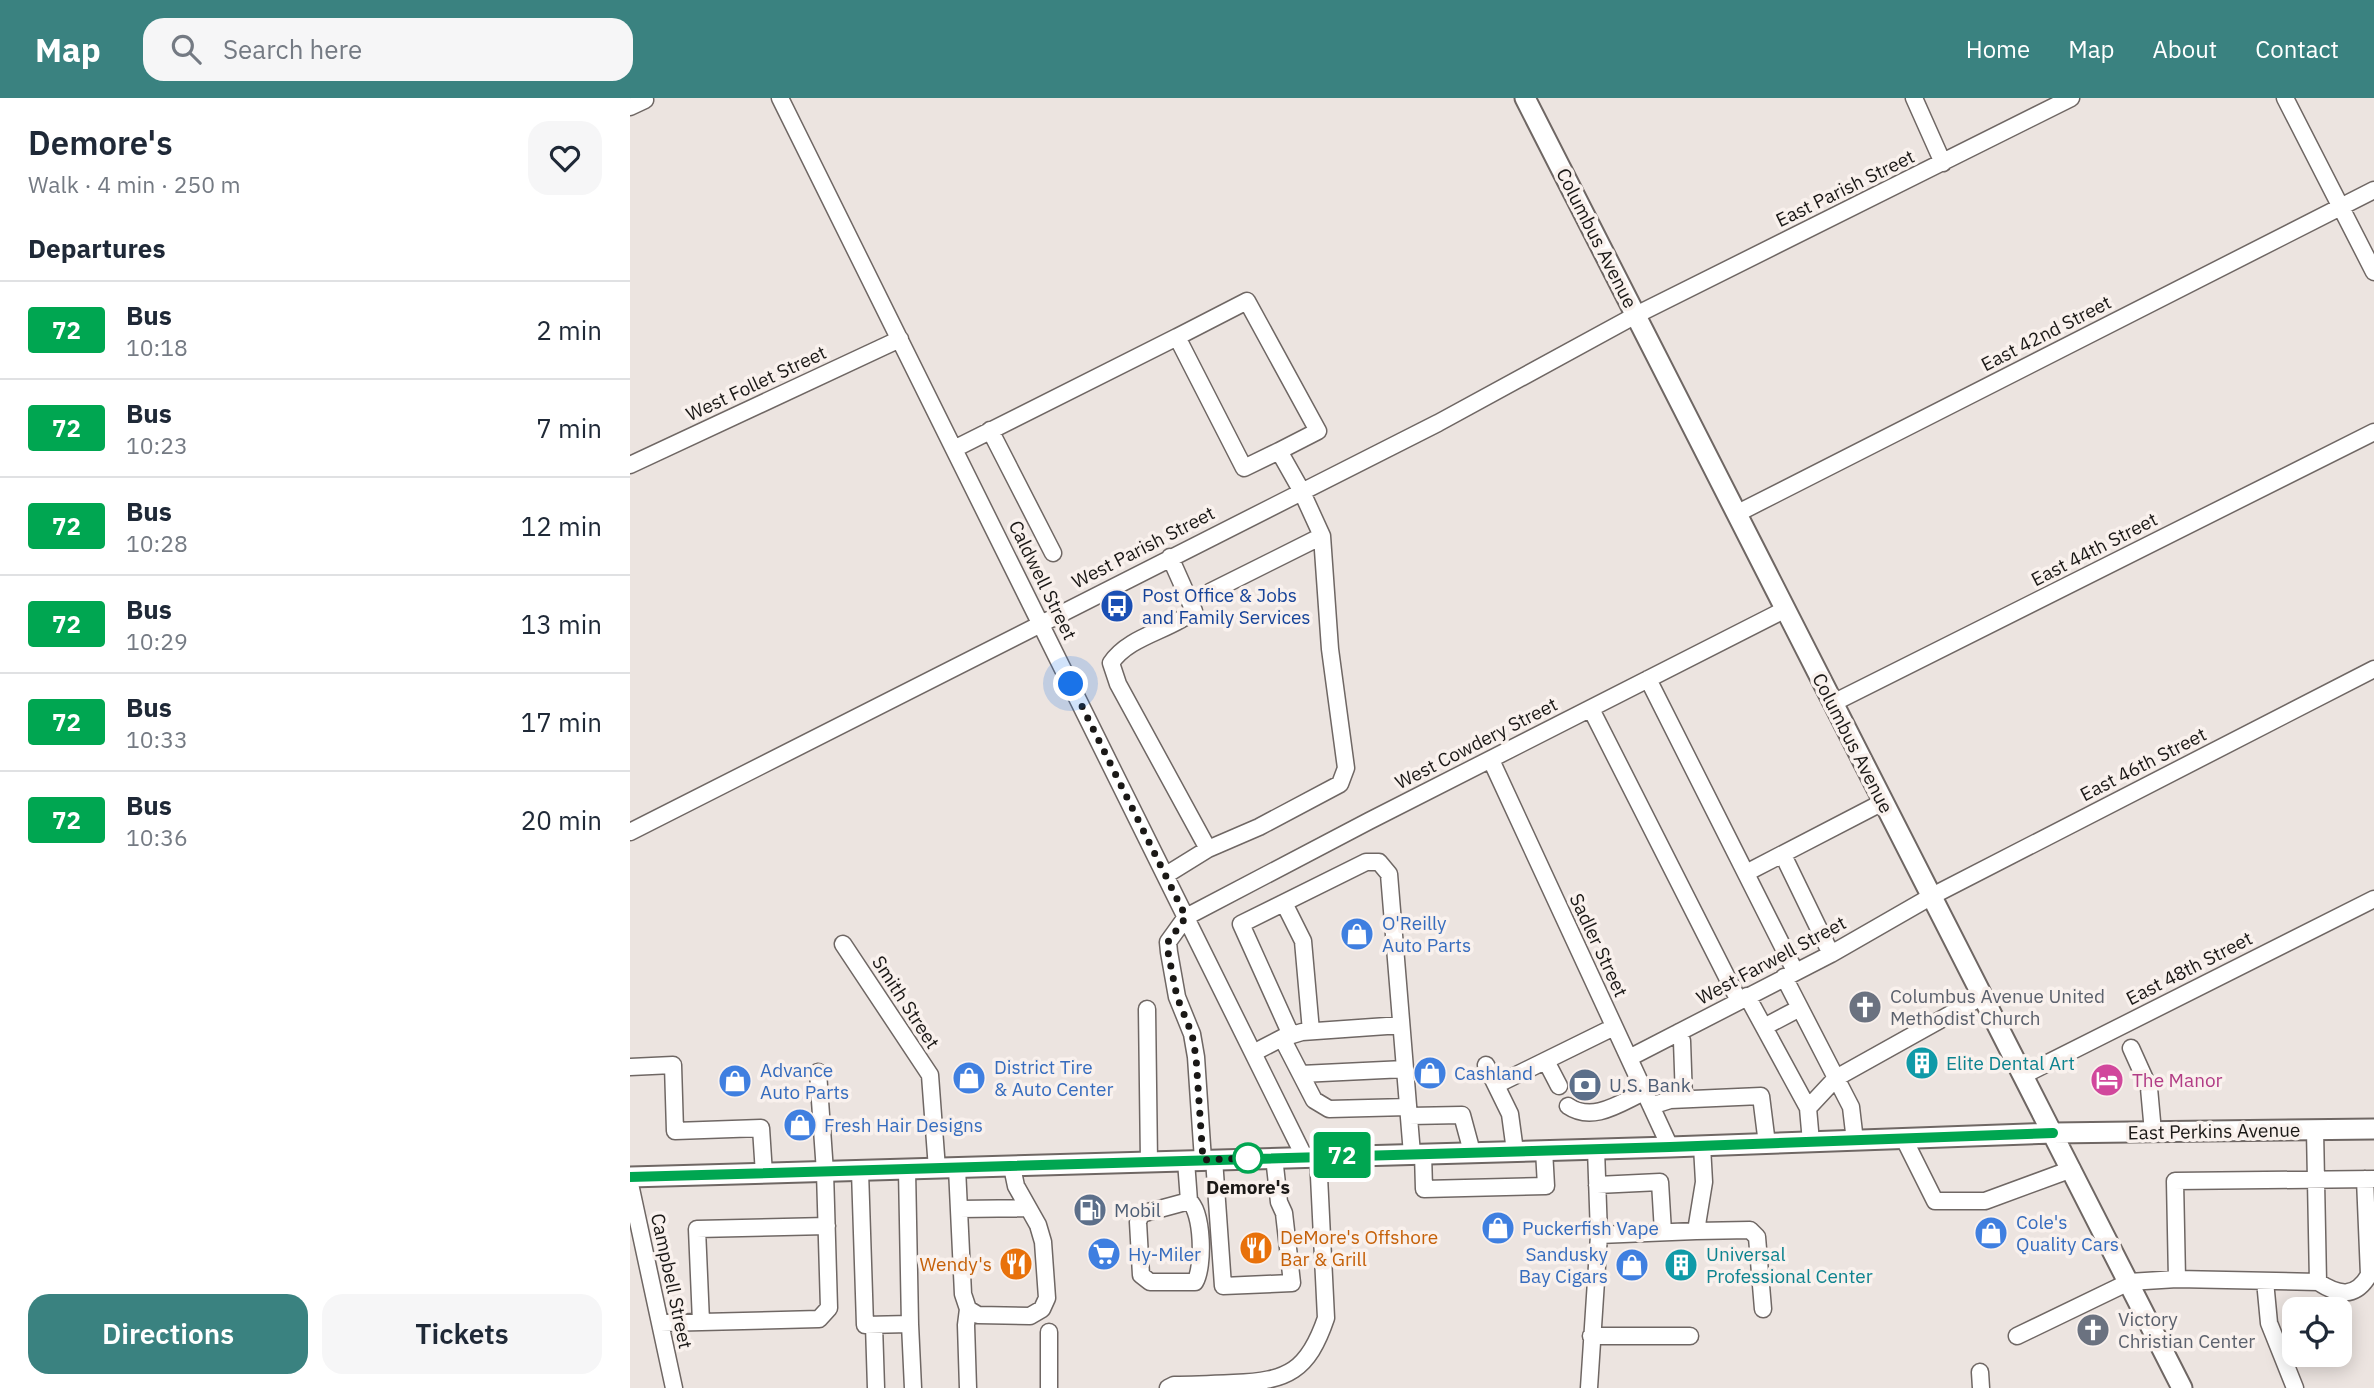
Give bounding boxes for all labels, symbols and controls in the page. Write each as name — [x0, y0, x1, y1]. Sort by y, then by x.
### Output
search box — [143, 18, 633, 81]
text: Map — [35, 28, 101, 71]
icon: search — [167, 30, 205, 68]
text: Search here — [223, 32, 362, 66]
text: Home — [1966, 33, 2030, 65]
text: Map — [2068, 33, 2114, 65]
text: About — [2152, 33, 2217, 65]
text: Contact — [2255, 33, 2339, 65]
text: Demore's — [28, 121, 173, 164]
button: heart — [528, 121, 602, 195]
street label: East Parish Street — [1772, 144, 1918, 232]
street label: Columbus Avenue — [1551, 164, 1643, 312]
text: Walk · 4 min · 250 m — [28, 169, 241, 199]
text: Departures — [28, 231, 166, 265]
street label: East 42nd Street — [1977, 290, 2115, 376]
text: Bus — [126, 298, 172, 332]
text: 2 min — [536, 313, 602, 347]
text: 72 — [52, 314, 81, 346]
text: 10:18 — [126, 332, 188, 362]
street label: West Follet Street — [682, 340, 830, 426]
text: Bus — [126, 396, 172, 430]
text: 7 min — [536, 411, 602, 445]
text: 72 — [52, 412, 81, 444]
text: 10:23 — [126, 430, 188, 460]
text: Bus — [126, 494, 172, 528]
street label: West Parish Street — [1068, 501, 1218, 593]
street label: East 44th Street — [2027, 507, 2161, 591]
text: 12 min — [521, 509, 602, 543]
text: 72 — [52, 510, 81, 542]
street label: Caldwell Street — [1004, 516, 1082, 644]
text: 10:28 — [126, 528, 188, 558]
place label: Post Office & Jobs and Family Services — [1142, 583, 1311, 629]
bus stop icon: Post Office & Jobs and Family Services — [1098, 587, 1136, 625]
text: Bus — [126, 592, 172, 626]
text: 13 min — [521, 607, 602, 641]
text: 72 — [52, 608, 81, 640]
text: 10:29 — [126, 626, 188, 656]
your location — [1053, 666, 1088, 701]
street label: Columbus Avenue — [1807, 669, 1899, 817]
text: Bus — [126, 690, 172, 724]
street label: West Cowdery Street — [1391, 692, 1561, 794]
text: 17 min — [521, 705, 602, 739]
text: 72 — [52, 706, 81, 738]
street label: East 46th Street — [2076, 722, 2210, 806]
text: 10:33 — [126, 724, 188, 754]
text: Bus — [126, 788, 172, 822]
text: 20 min — [521, 803, 602, 837]
text: 72 — [52, 804, 81, 836]
text: 10:36 — [126, 822, 188, 852]
street label: Sadler Street — [1565, 889, 1633, 1001]
street label: West Farwell Street — [1692, 910, 1850, 1010]
place label: O'Reilly Auto Parts — [1382, 911, 1471, 957]
shop icon: O'Reilly Auto Parts — [1338, 915, 1376, 953]
street label: East 48th Street — [2122, 926, 2256, 1010]
street label: Smith Street — [867, 951, 945, 1053]
place label: Columbus Avenue United Methodist Church — [1890, 984, 2105, 1030]
church icon: Columbus Avenue United Methodist Church — [1846, 988, 1884, 1026]
building icon: Elite Dental Art — [1903, 1044, 1941, 1082]
place label: Elite Dental Art — [1946, 1051, 2075, 1075]
shop icon: Cashland — [1411, 1054, 1449, 1092]
place label: District Tire & Auto Center — [994, 1055, 1113, 1101]
place label: Advance Auto Parts — [760, 1058, 849, 1104]
shop icon: District Tire & Auto Center — [950, 1059, 988, 1097]
place label: Cashland — [1454, 1061, 1533, 1085]
hotel icon: The Manor — [2088, 1061, 2126, 1099]
shop icon: Advance Auto Parts — [716, 1062, 754, 1100]
bank icon: U.S. Bank — [1566, 1066, 1604, 1104]
place label: The Manor — [2132, 1068, 2223, 1092]
place label: U.S. Bank — [1609, 1073, 1691, 1097]
shop icon: Fresh Hair Designs — [781, 1106, 819, 1144]
place label: Fresh Hair Designs — [824, 1113, 983, 1137]
street label: East Perkins Avenue — [2127, 1117, 2301, 1145]
line badge: 72 — [1310, 1132, 1374, 1178]
text: 72 — [1328, 1139, 1356, 1171]
marker: Demore's — [1233, 1143, 1263, 1173]
place label: Demore's — [1206, 1175, 1290, 1199]
fuel station icon: Mobil — [1071, 1191, 1109, 1229]
place label: Mobil — [1114, 1198, 1161, 1222]
shop icon: Puckerfish Vape — [1479, 1209, 1517, 1247]
place label: Cole's Quality Cars — [2016, 1210, 2119, 1256]
street label: Campbell Street — [646, 1211, 698, 1351]
shop icon: Cole's Quality Cars — [1972, 1214, 2010, 1252]
place label: Puckerfish Vape — [1522, 1216, 1659, 1240]
place label: DeMore's Offshore Bar & Grill — [1280, 1225, 1438, 1271]
restaurant icon: DeMore's Offshore Bar & Grill — [1237, 1229, 1275, 1267]
supermarket icon: Hy-Miler — [1085, 1235, 1123, 1273]
place label: Hy-Miler — [1128, 1242, 1201, 1266]
place label: Sandusky Bay Cigars — [1519, 1242, 1609, 1288]
place label: Universal Professional Center — [1706, 1242, 1873, 1288]
restaurant icon: Wendy's — [997, 1245, 1035, 1283]
shop icon: Sandusky Bay Cigars — [1613, 1246, 1651, 1284]
building icon: Universal Professional Center — [1662, 1246, 1700, 1284]
place label: Wendy's — [919, 1252, 992, 1276]
button: Directions — [28, 1294, 308, 1374]
button: Tickets — [322, 1294, 602, 1374]
map controls — [2282, 1297, 2352, 1367]
button: locate — [2282, 1297, 2352, 1367]
place label: Victory Christian Center — [2118, 1307, 2255, 1353]
church icon: Victory Christian Center — [2074, 1311, 2112, 1349]

